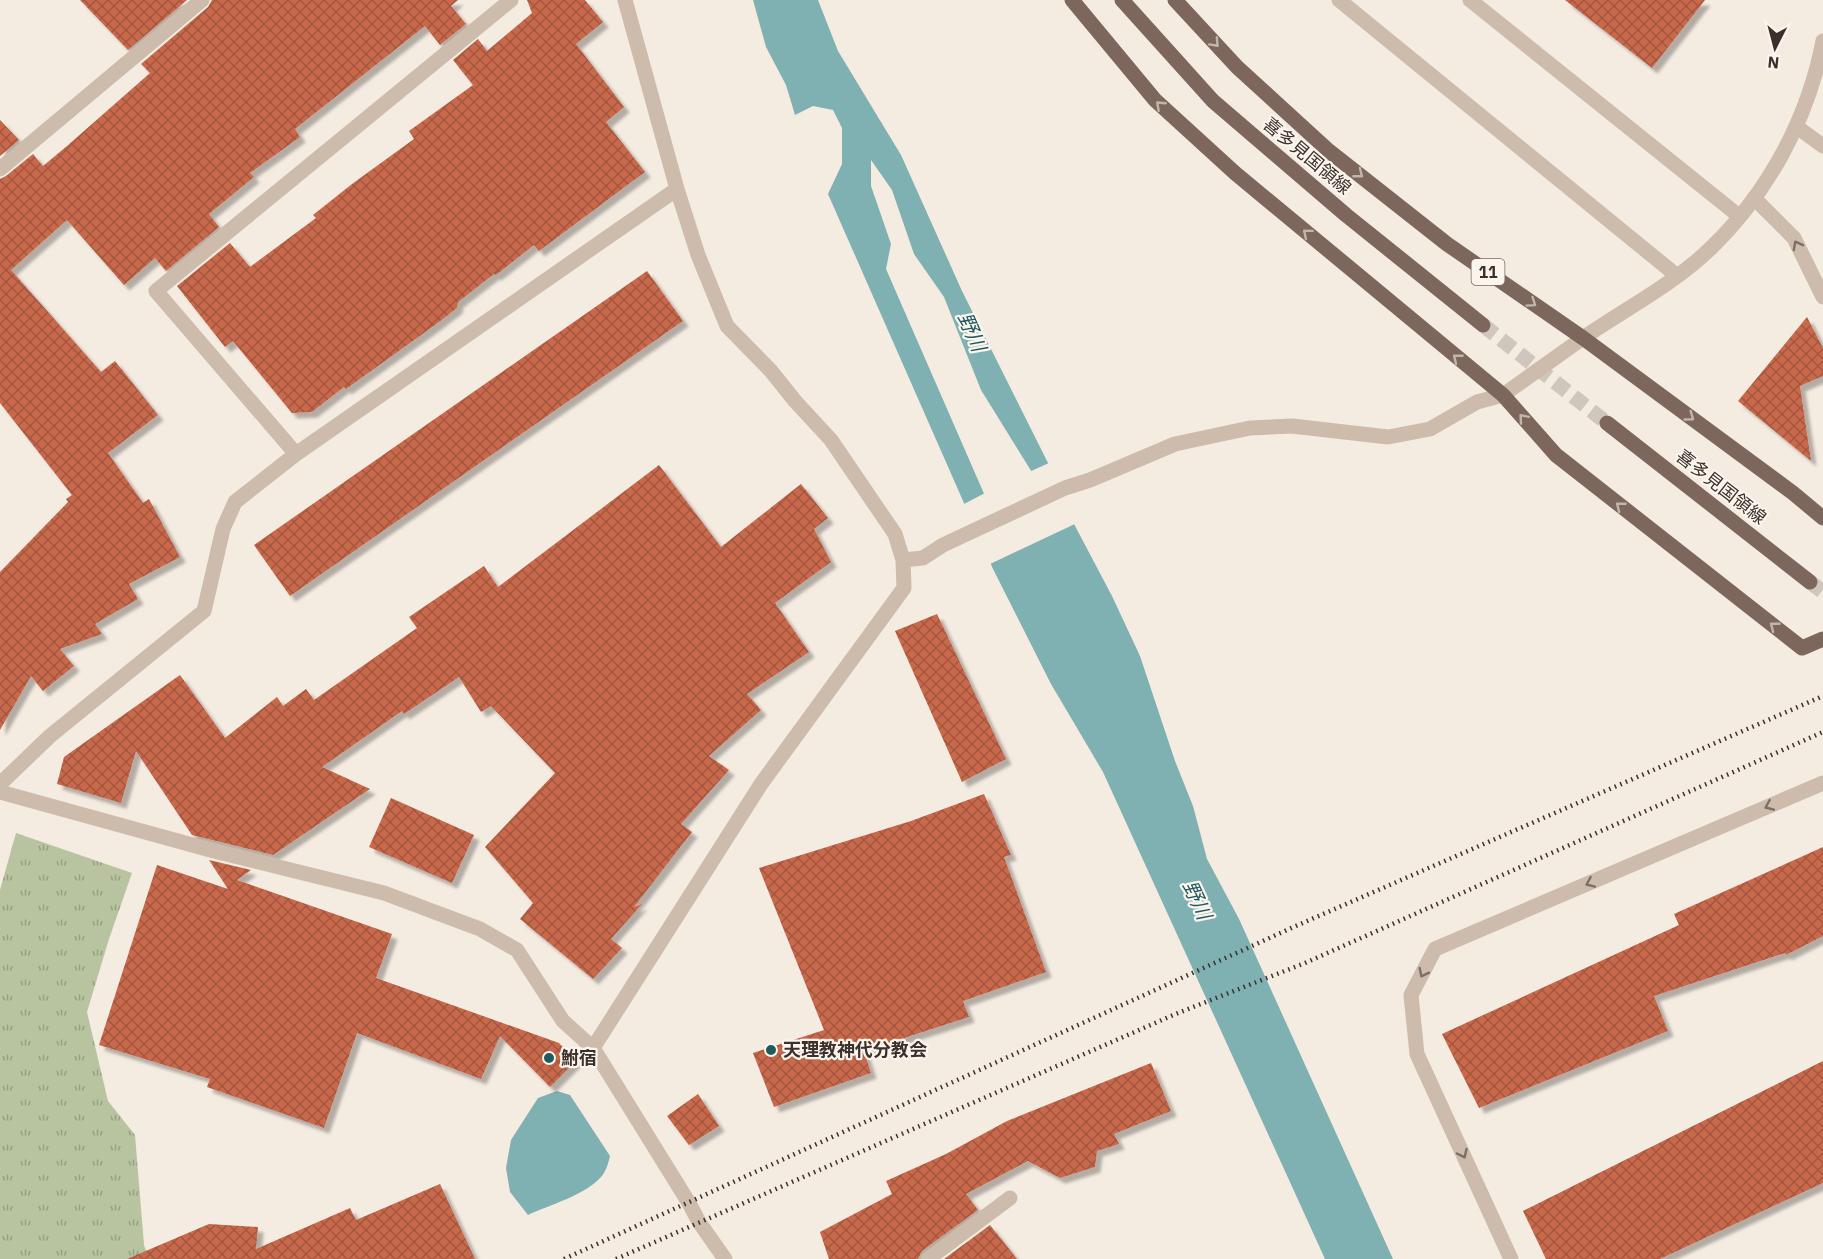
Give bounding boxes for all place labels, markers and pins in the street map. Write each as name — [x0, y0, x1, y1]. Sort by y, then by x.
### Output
place label: 天理教神代分教会 — [783, 1038, 927, 1061]
marker: 天理教神代分教会 — [764, 1043, 778, 1057]
place label: 鮒宿 — [561, 1046, 597, 1069]
marker: 鮒宿 — [542, 1051, 556, 1065]

